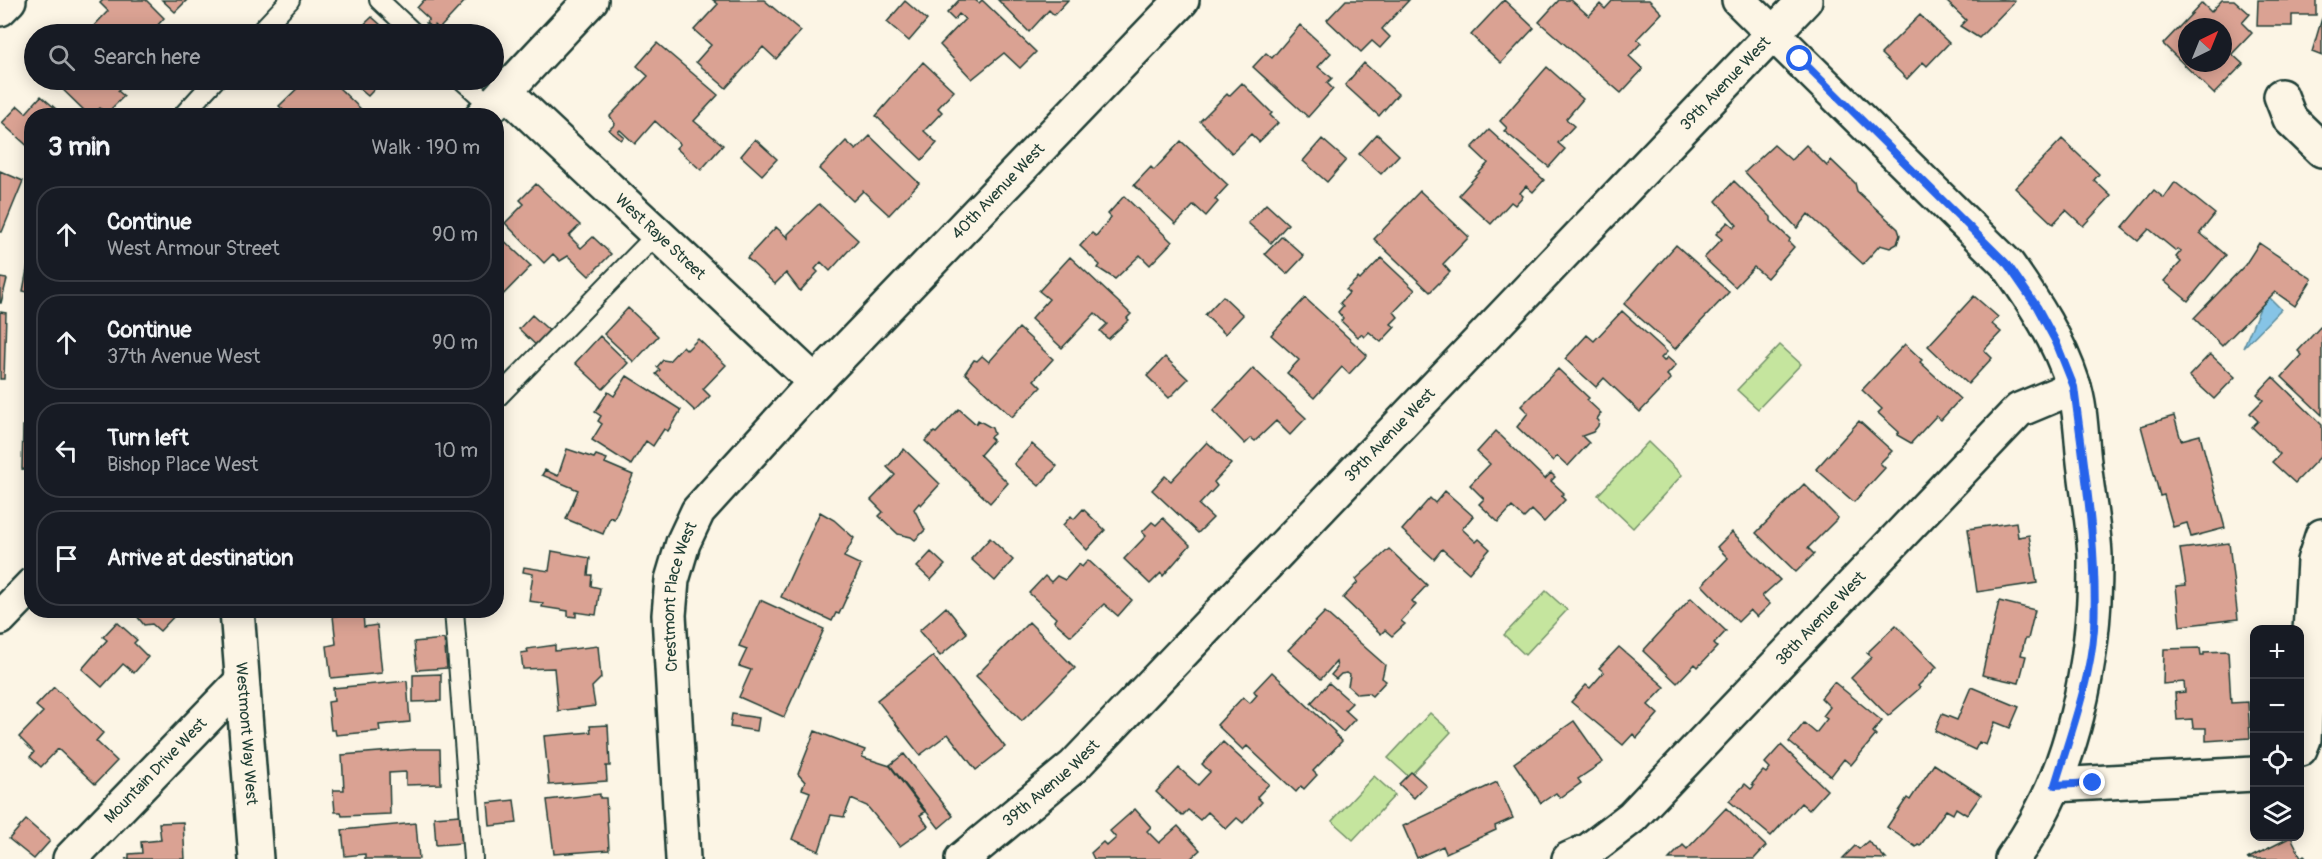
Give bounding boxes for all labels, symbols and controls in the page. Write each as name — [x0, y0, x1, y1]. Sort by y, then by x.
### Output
north arrow — [2178, 18, 2232, 72]
search box — [24, 24, 504, 90]
street label: 39th Avenue West — [1676, 32, 1775, 135]
icon: search — [45, 41, 78, 74]
text: Search here — [93, 43, 200, 71]
route start — [1786, 45, 1812, 71]
text: 3 min — [48, 131, 110, 163]
text: Walk · 190 m — [372, 135, 480, 160]
street label: 40th Avenue West — [947, 139, 1049, 244]
street label: West Raye Street — [611, 189, 710, 284]
text: Continue — [107, 208, 191, 236]
icon: ahead — [50, 218, 83, 251]
text: 90 m — [432, 222, 478, 247]
text: West Armour Street — [107, 236, 280, 261]
text: Continue — [107, 316, 191, 344]
icon: ahead — [50, 326, 83, 359]
text: 90 m — [432, 330, 478, 355]
text: 37th Avenue West — [107, 344, 260, 369]
street label: 39th Avenue West — [1340, 383, 1440, 486]
text: Turn left — [107, 424, 189, 452]
icon: left — [50, 434, 83, 467]
text: 10 m — [434, 438, 478, 463]
text: Bishop Place West — [107, 452, 258, 477]
street label: Crestmont Place West — [659, 518, 702, 672]
icon: arrive — [50, 542, 83, 575]
text: Arrive at destination — [107, 544, 293, 572]
street label: 38th Avenue West — [1771, 567, 1870, 670]
map controls — [2250, 625, 2304, 841]
button: + — [2250, 625, 2304, 679]
street label: Westmont Way West — [231, 661, 262, 806]
button: − — [2250, 679, 2304, 733]
street label: Mountain Drive West — [100, 713, 211, 828]
button: locate — [2250, 733, 2304, 787]
street label: 39th Avenue West — [998, 735, 1104, 831]
route end — [2079, 769, 2105, 795]
button: layers — [2250, 787, 2304, 841]

